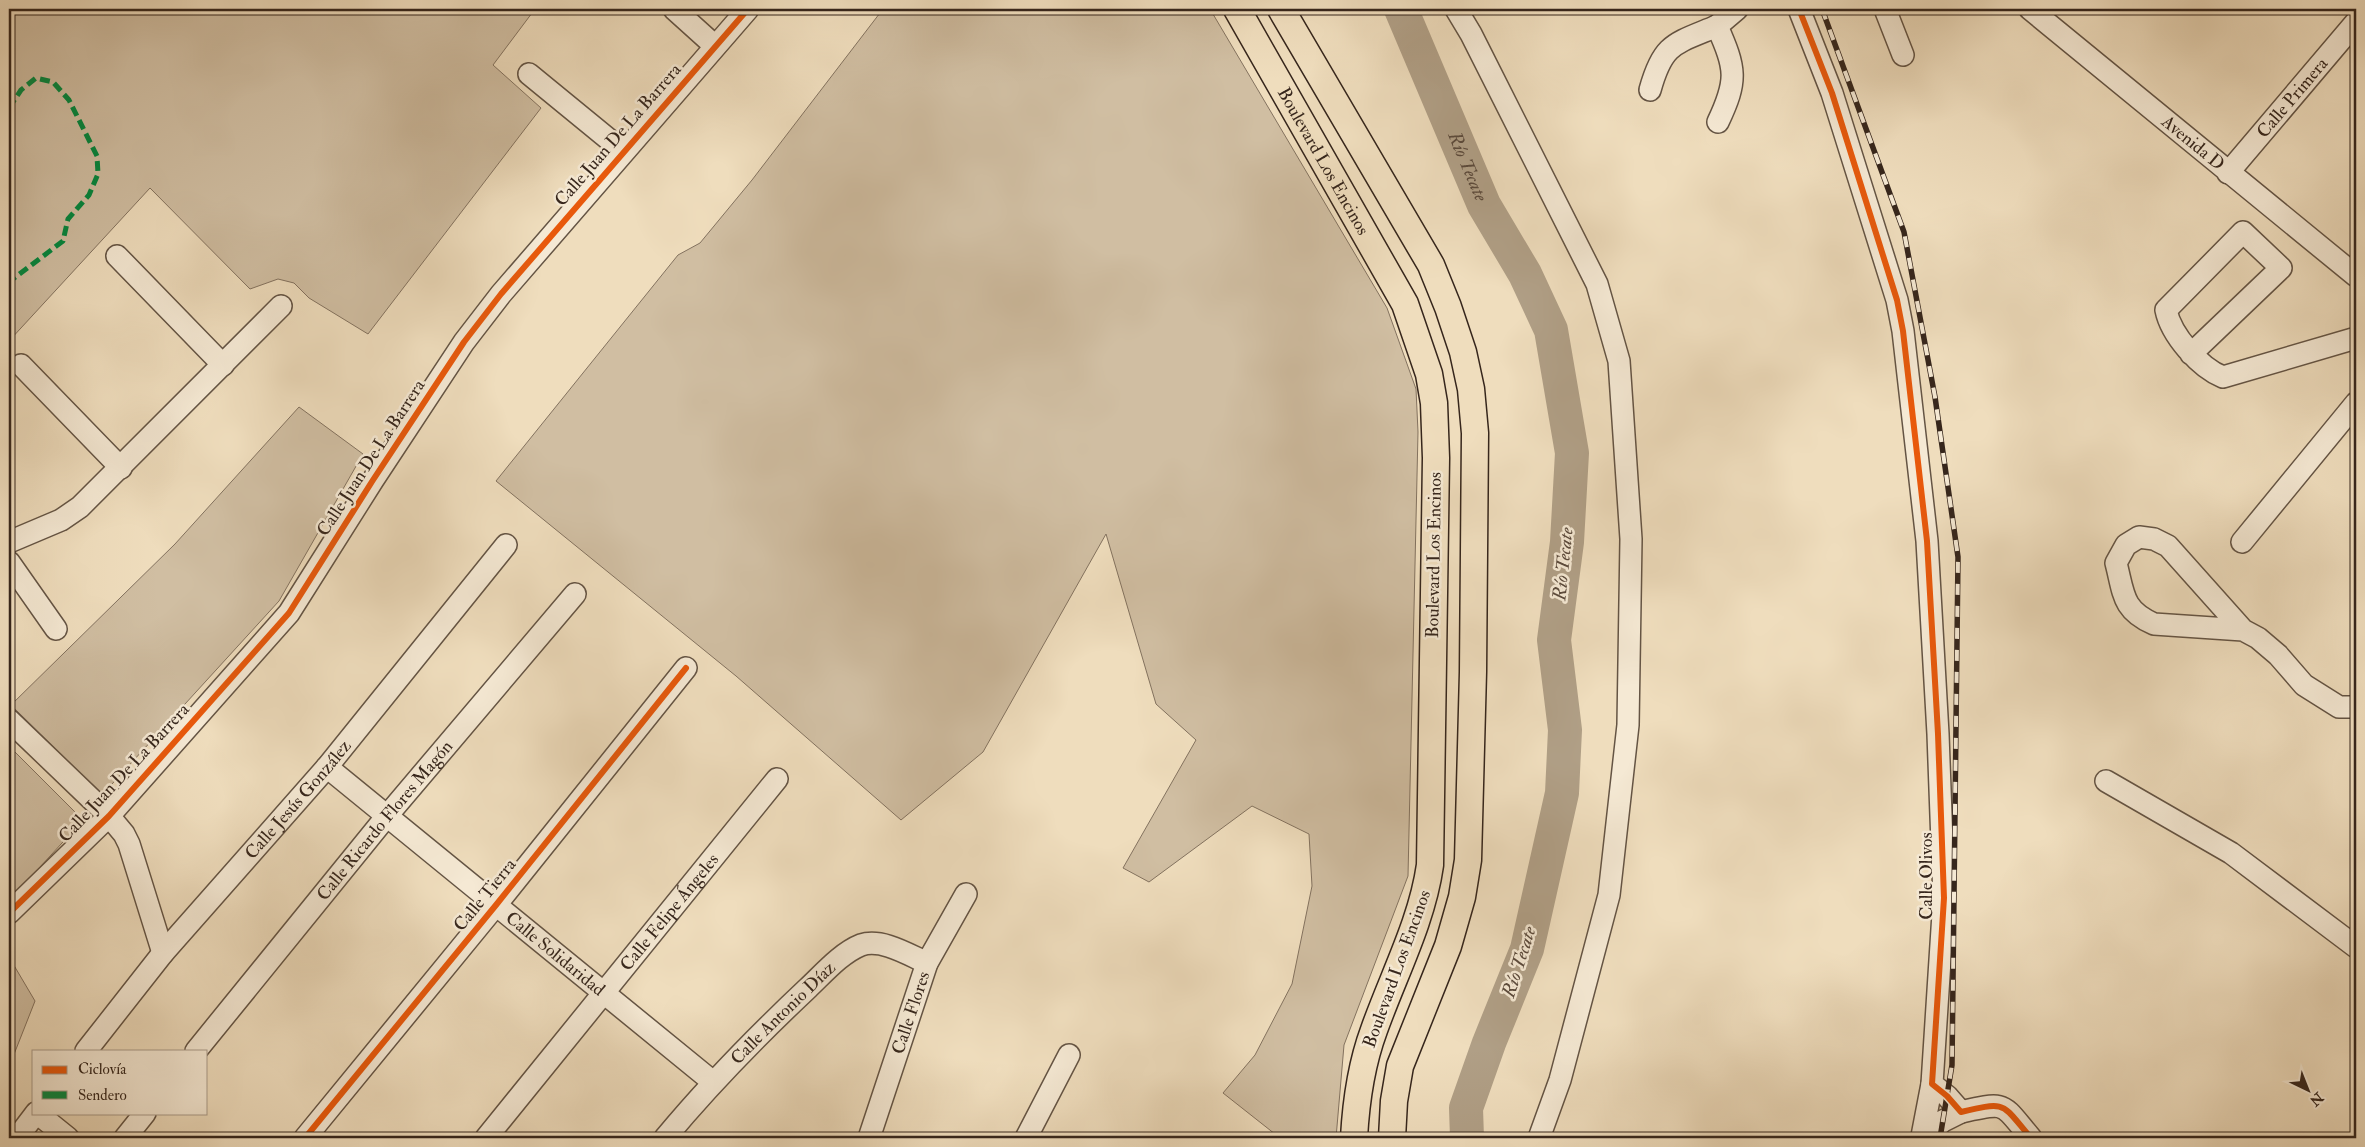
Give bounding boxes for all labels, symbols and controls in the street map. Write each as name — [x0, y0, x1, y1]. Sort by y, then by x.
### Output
street label: Calle Primera — [2251, 52, 2333, 142]
street label: Calle Juan De La Barrera — [550, 58, 687, 211]
street label: Boulevard Los Encinos — [1272, 83, 1375, 239]
street label: Avenida D — [2156, 109, 2229, 175]
water label: Río Tecate — [1442, 127, 1493, 205]
street label: Calle Juan De La Barrera — [312, 375, 431, 541]
street label: Boulevard Los Encinos — [1421, 472, 1447, 638]
water label: Río Tecate — [1547, 526, 1579, 603]
street label: Calle Juan De La Barrera — [54, 698, 195, 847]
street label: Calle Jesús González — [240, 735, 356, 864]
street label: Calle Ricardo Flores Magón — [311, 735, 458, 905]
street label: Calle Olivos — [1915, 832, 1938, 920]
street label: Calle Felipe Ángeles — [615, 849, 724, 975]
street label: Calle Tierra — [449, 853, 522, 936]
street label: Boulevard Los Encinos — [1358, 887, 1436, 1051]
street label: Calle Solidaridad — [501, 906, 610, 1001]
water label: Río Tecate — [1496, 923, 1542, 1001]
street label: Calle Antonio Díaz — [725, 956, 840, 1069]
street label: Calle Flores — [886, 968, 935, 1057]
legend — [32, 1050, 208, 1114]
text: Ciclovía — [78, 1060, 127, 1079]
north arrow — [2282, 1064, 2332, 1114]
text: Sendero — [78, 1086, 127, 1105]
text: N — [2306, 1088, 2328, 1110]

